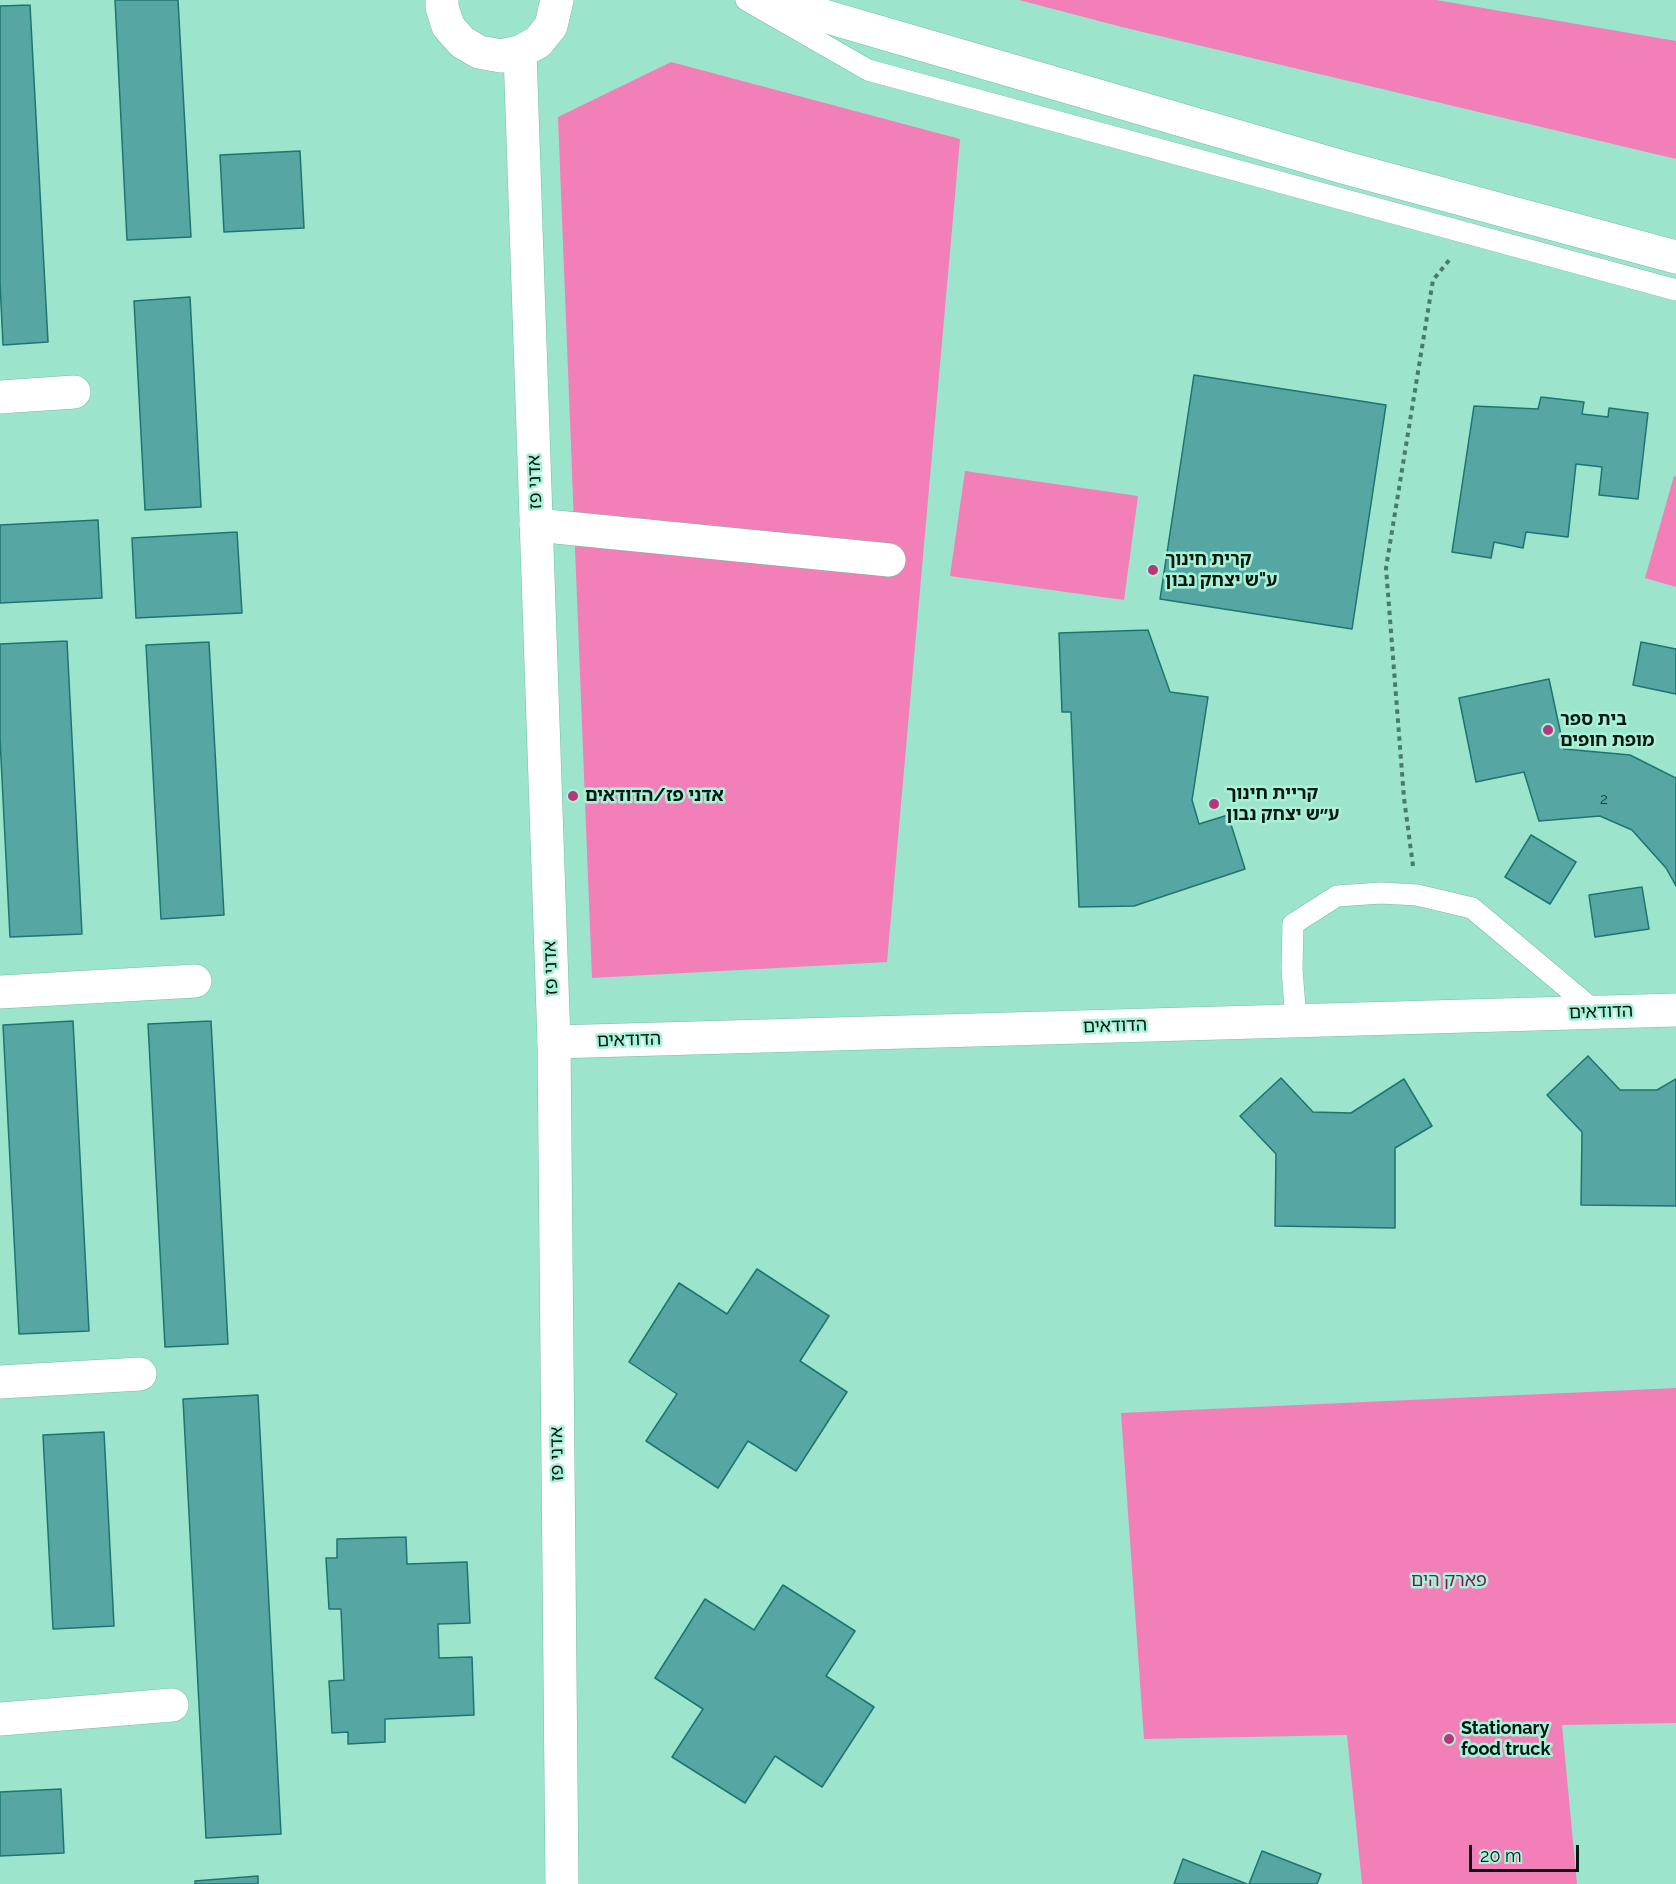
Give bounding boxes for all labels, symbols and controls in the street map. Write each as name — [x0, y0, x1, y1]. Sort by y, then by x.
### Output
street label: אדני פז — [523, 454, 547, 510]
place label: קרית חינוך ע"ש יצחק נבון — [1165, 549, 1277, 592]
marker: קרית חינוך ע"ש יצחק נבון — [1146, 563, 1160, 577]
place label: בית ספר מופת חופים — [1560, 709, 1654, 752]
marker: בית ספר מופת חופים — [1541, 723, 1555, 737]
place label: קריית חינוך ע״ש יצחק נבון — [1226, 783, 1339, 826]
place label: אדני פז/הדודאים — [585, 785, 724, 807]
marker: אדני פז/הדודאים — [566, 789, 580, 803]
house number: 2 — [1600, 790, 1608, 808]
marker: קריית חינוך ע״ש יצחק נבון — [1207, 797, 1221, 811]
street label: אדני פז — [539, 940, 563, 996]
street label: הדודאים — [1568, 1000, 1634, 1024]
street label: הדודאים — [1082, 1014, 1148, 1038]
street label: הדודאים — [596, 1028, 662, 1052]
street label: אדני פז — [546, 1427, 568, 1481]
park label: פארק הים — [1411, 1570, 1487, 1592]
place label: Stationary food truck — [1461, 1718, 1550, 1760]
marker: Stationary food truck — [1442, 1732, 1456, 1746]
scale bar — [1472, 1833, 1582, 1871]
text: 20 m — [1480, 1845, 1522, 1866]

